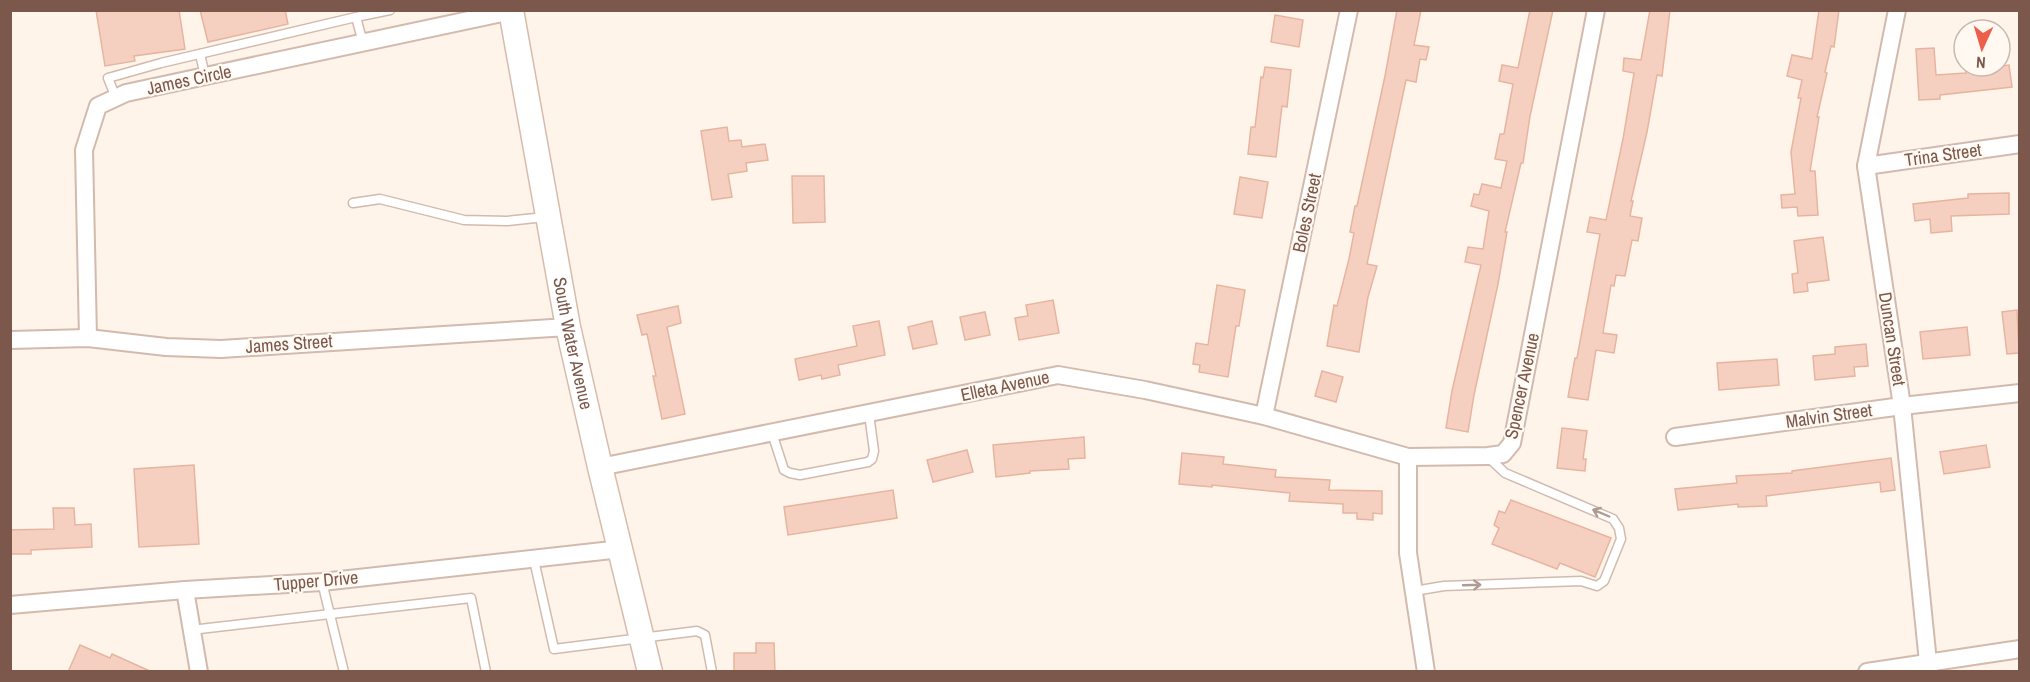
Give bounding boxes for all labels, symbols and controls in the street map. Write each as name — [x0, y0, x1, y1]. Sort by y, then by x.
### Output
north arrow — [1952, 18, 2012, 78]
text: N — [1975, 52, 1986, 74]
street label: James Circle — [144, 58, 234, 101]
street label: Trina Street — [1903, 137, 1983, 172]
street label: Boles Street — [1286, 171, 1327, 255]
street label: South Water Avenue — [547, 275, 599, 412]
street label: Duncan Street — [1873, 290, 1912, 387]
street label: James Street — [245, 328, 333, 359]
street label: Spencer Avenue — [1498, 330, 1545, 441]
street label: Elleta Avenue — [958, 364, 1052, 407]
street label: Malvin Street — [1784, 397, 1874, 434]
one-way arrow — [1592, 507, 1610, 518]
street label: Tupper Drive — [273, 564, 359, 597]
one-way arrow — [1462, 579, 1482, 590]

